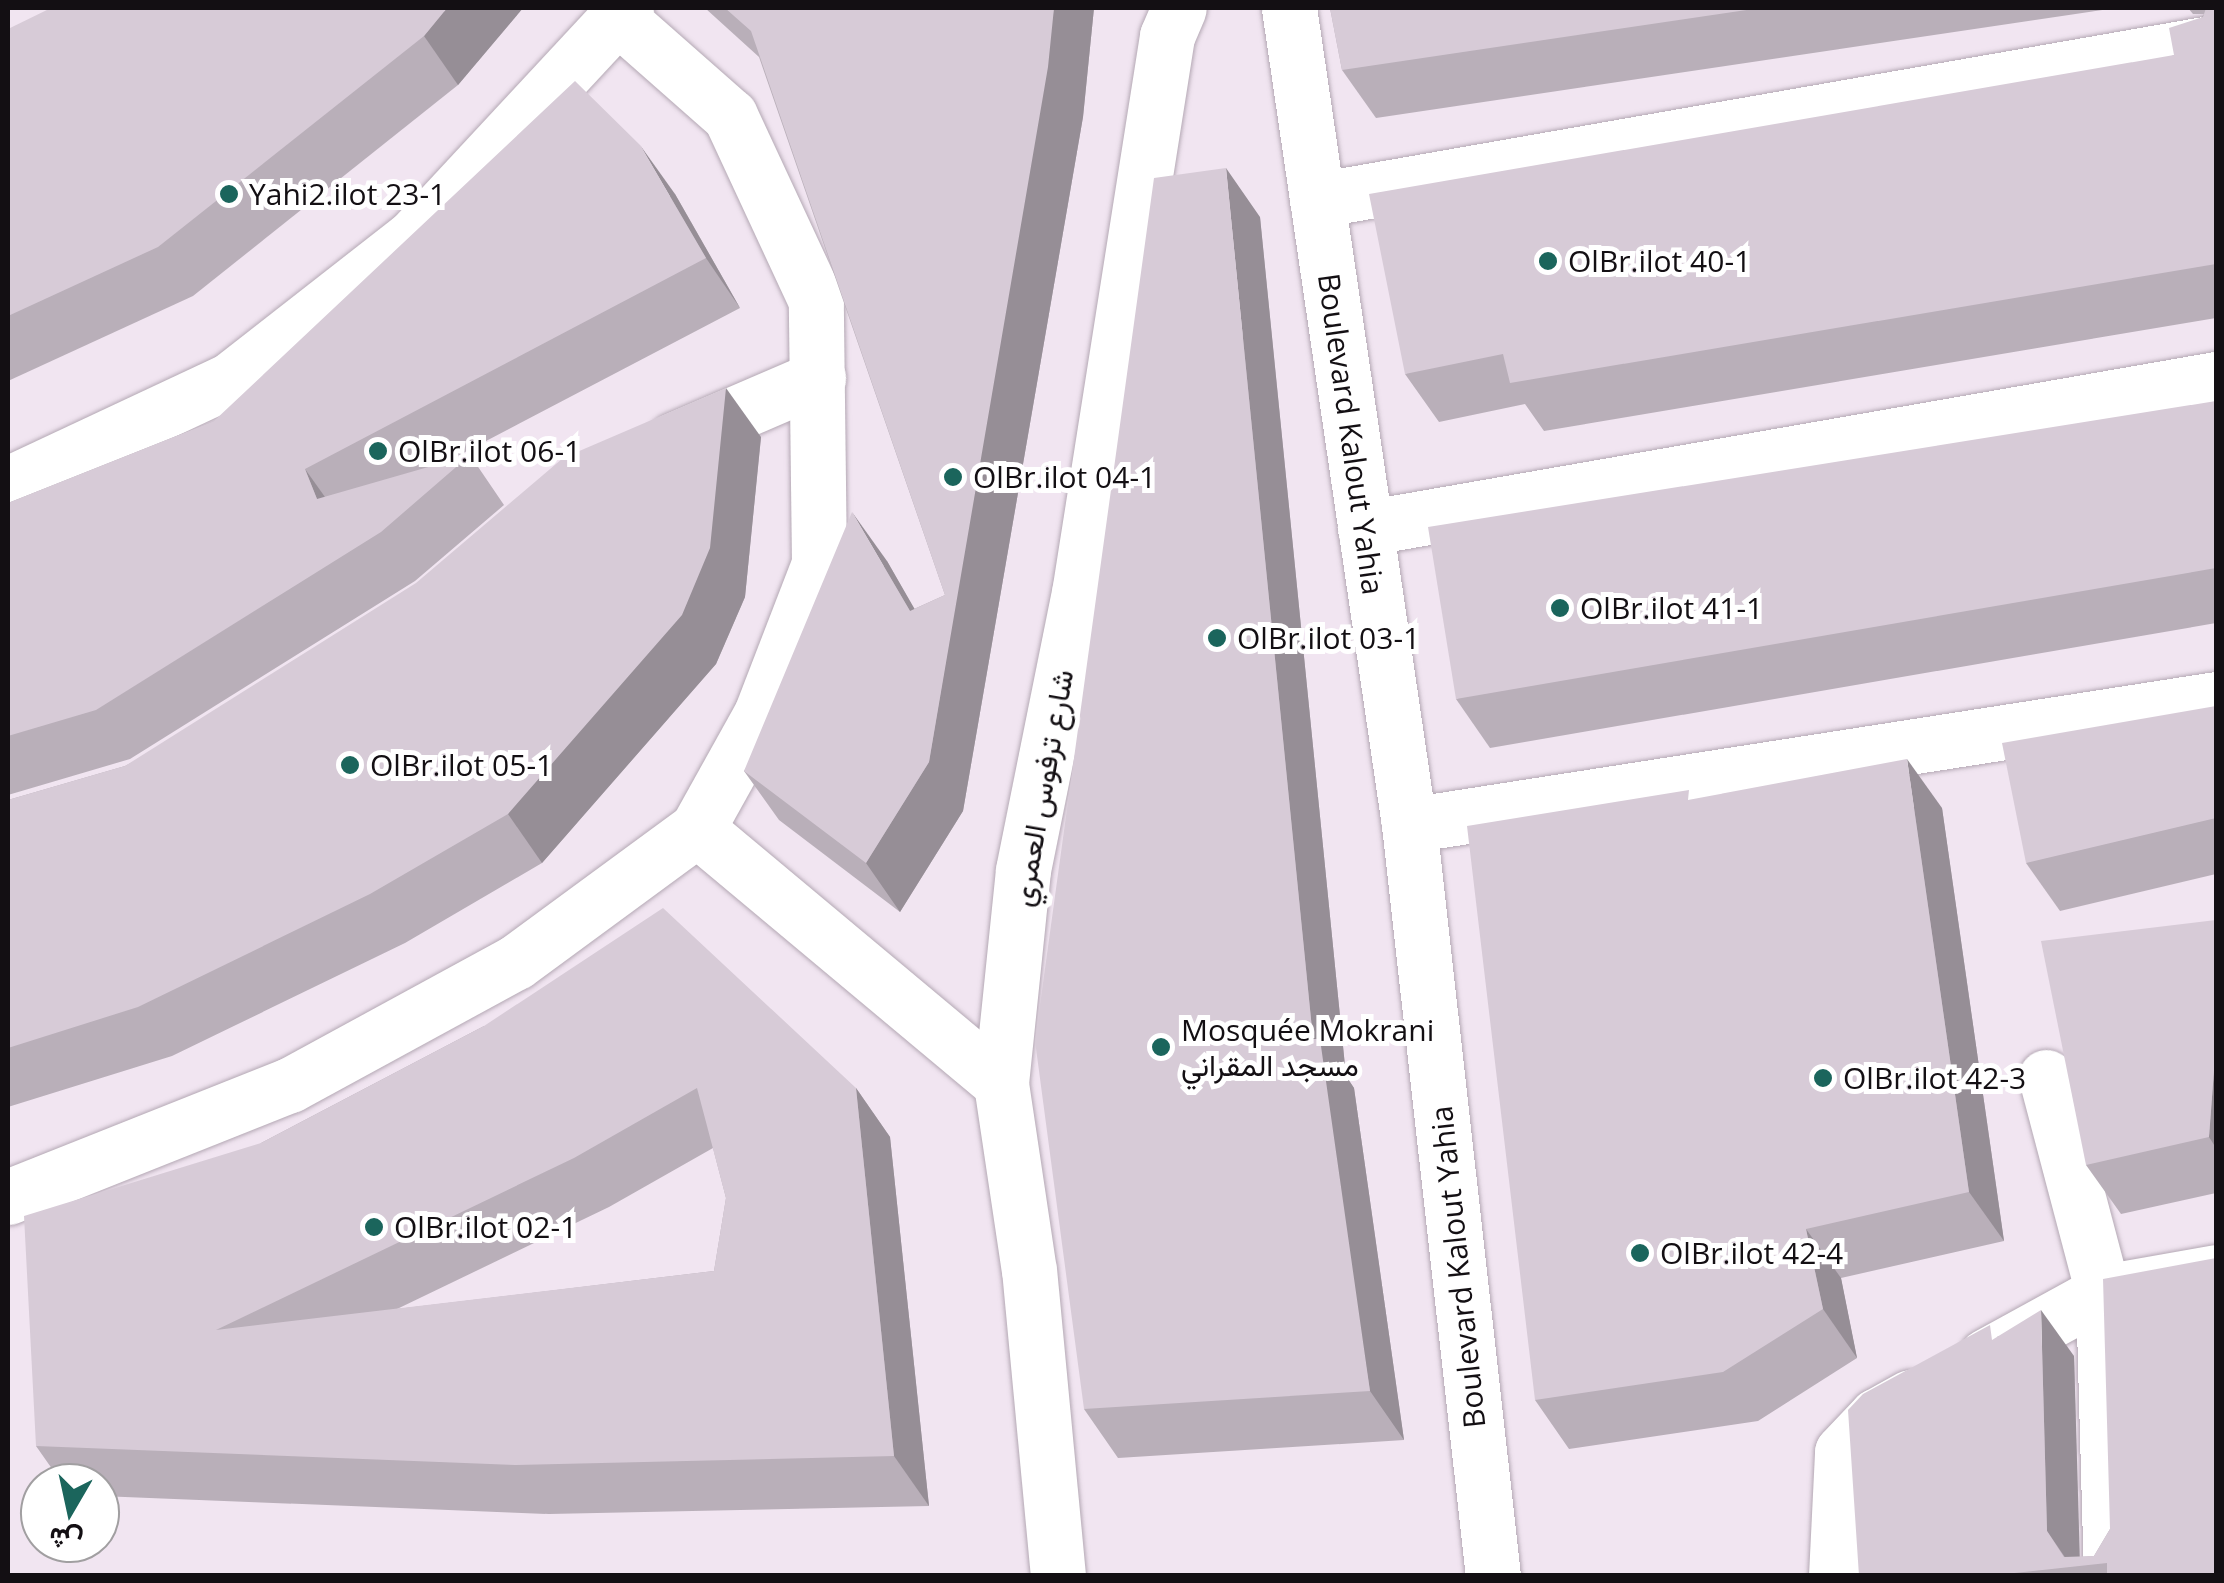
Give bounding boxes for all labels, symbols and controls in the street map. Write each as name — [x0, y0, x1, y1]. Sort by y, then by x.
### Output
place label: Yahi2.ilot 23-1 — [249, 176, 446, 212]
marker: Yahi2.ilot 23-1 — [218, 183, 240, 205]
place label: OlBr.ilot 40-1 — [1568, 243, 1751, 279]
marker: OlBr.ilot 40-1 — [1537, 250, 1559, 272]
street label: Boulevard Kalout Yahia — [1311, 271, 1391, 597]
place label: OlBr.ilot 06-1 — [398, 433, 581, 469]
marker: OlBr.ilot 06-1 — [367, 440, 389, 462]
place label: OlBr.ilot 04-1 — [973, 459, 1156, 495]
marker: OlBr.ilot 04-1 — [942, 466, 964, 488]
place label: OlBr.ilot 41-1 — [1580, 590, 1763, 626]
marker: OlBr.ilot 41-1 — [1549, 597, 1571, 619]
place label: OlBr.ilot 03-1 — [1237, 620, 1420, 656]
marker: OlBr.ilot 03-1 — [1206, 627, 1228, 649]
street label: شارع ترفوس العمري — [1003, 667, 1081, 909]
place label: OlBr.ilot 05-1 — [370, 747, 553, 783]
marker: OlBr.ilot 05-1 — [339, 754, 361, 776]
place label: Mosquée Mokrani مسجد المقراني — [1181, 1012, 1434, 1082]
marker: Mosquée Mokrani مسجد المقراني — [1150, 1036, 1172, 1058]
place label: OlBr.ilot 42-3 — [1843, 1060, 2026, 1096]
marker: OlBr.ilot 42-3 — [1812, 1067, 1834, 1089]
street label: Boulevard Kalout Yahia — [1423, 1104, 1493, 1430]
place label: OlBr.ilot 02-1 — [394, 1209, 577, 1245]
marker: OlBr.ilot 02-1 — [363, 1216, 385, 1238]
place label: OlBr.ilot 42-4 — [1660, 1235, 1843, 1271]
marker: OlBr.ilot 42-4 — [1629, 1242, 1651, 1264]
north arrow — [20, 1463, 120, 1563]
text: ش — [46, 1519, 85, 1562]

